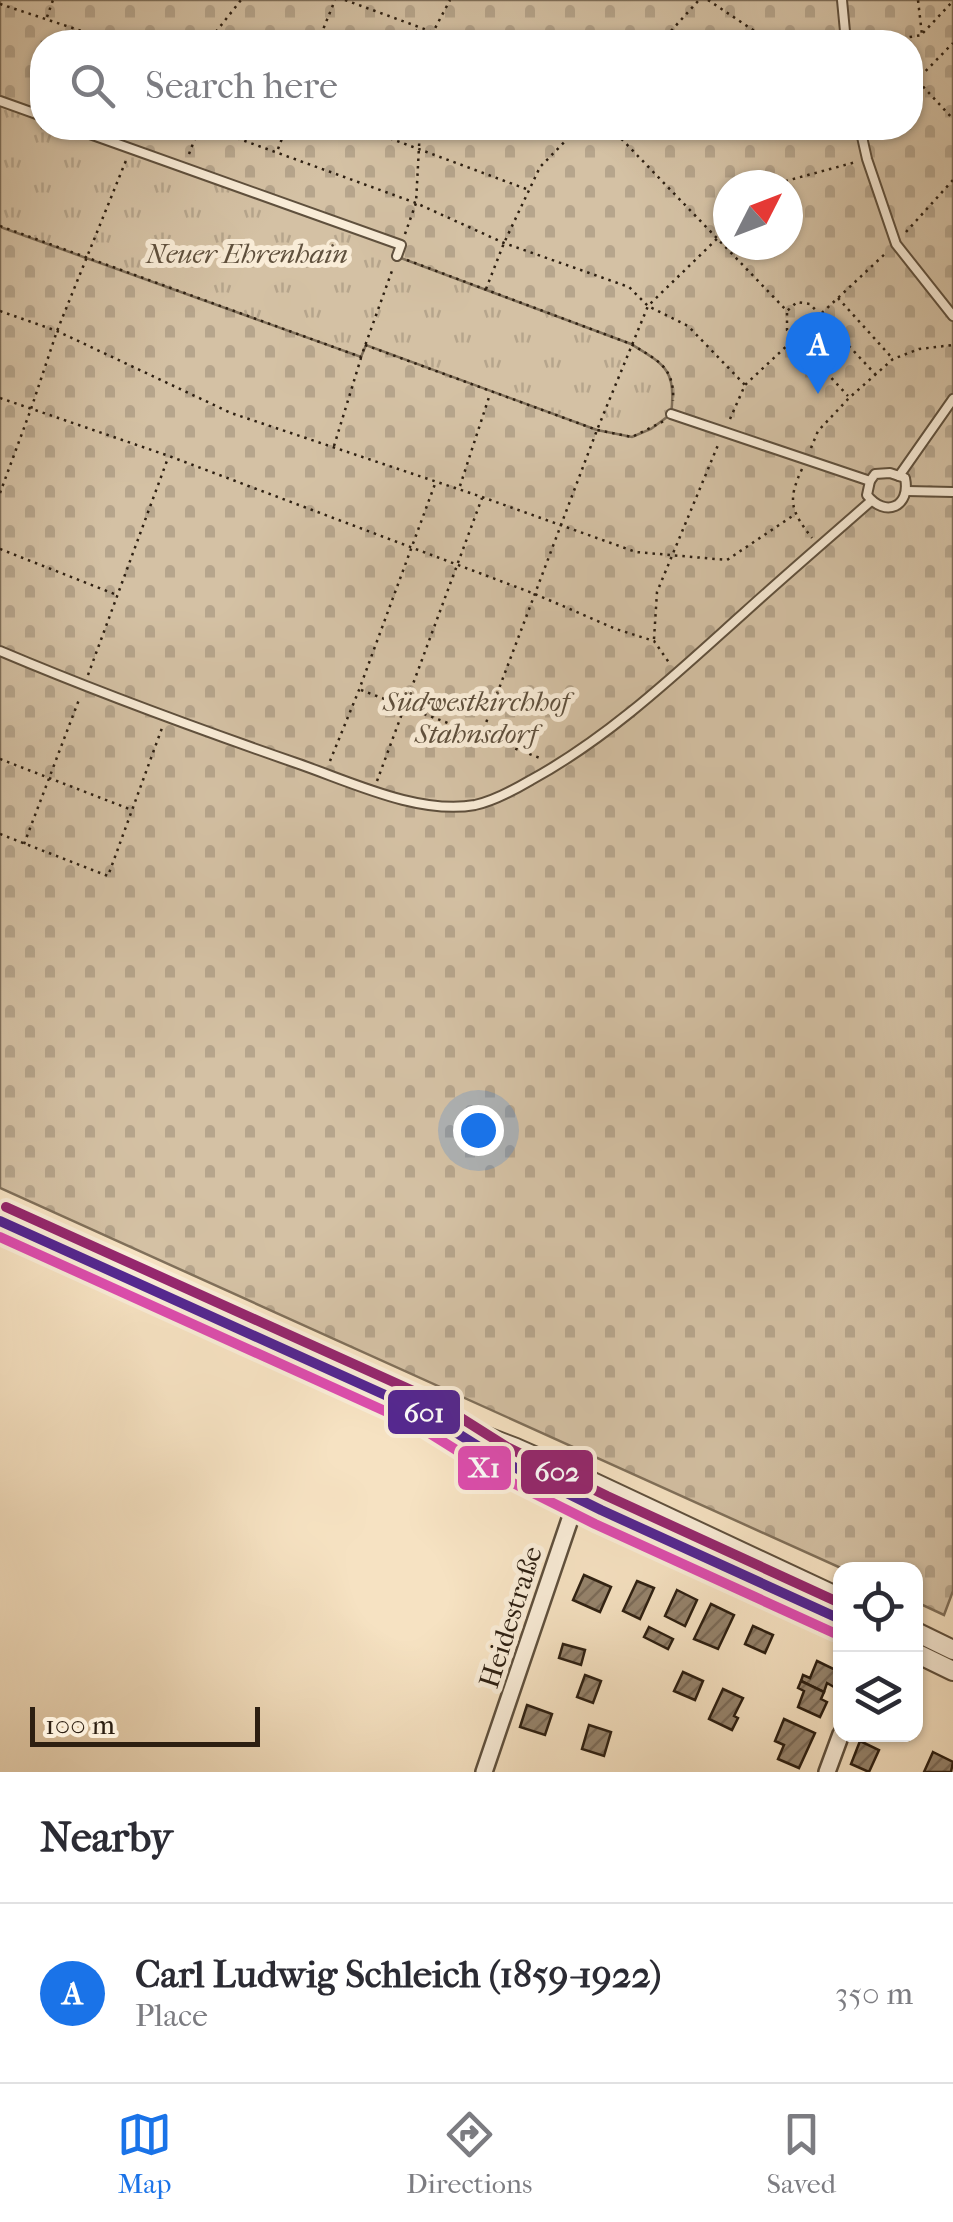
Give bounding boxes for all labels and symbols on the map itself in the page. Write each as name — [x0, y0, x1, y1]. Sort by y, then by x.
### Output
north arrow — [713, 170, 803, 260]
park label: Neuer Ehrenhain — [145, 237, 348, 270]
pin: A — [786, 312, 850, 394]
park label: Südwestkirchhof Stahnsdorf — [382, 685, 575, 750]
your location — [453, 1105, 504, 1156]
line badge: 601 — [386, 1388, 462, 1436]
text: 601 — [404, 1396, 444, 1429]
line badge: X1 — [456, 1444, 513, 1492]
line badge: 602 — [519, 1448, 595, 1496]
text: X1 — [467, 1451, 500, 1484]
text: 602 — [534, 1455, 580, 1488]
street label: Heidestraße — [472, 1542, 549, 1692]
scale bar — [30, 1702, 260, 1746]

